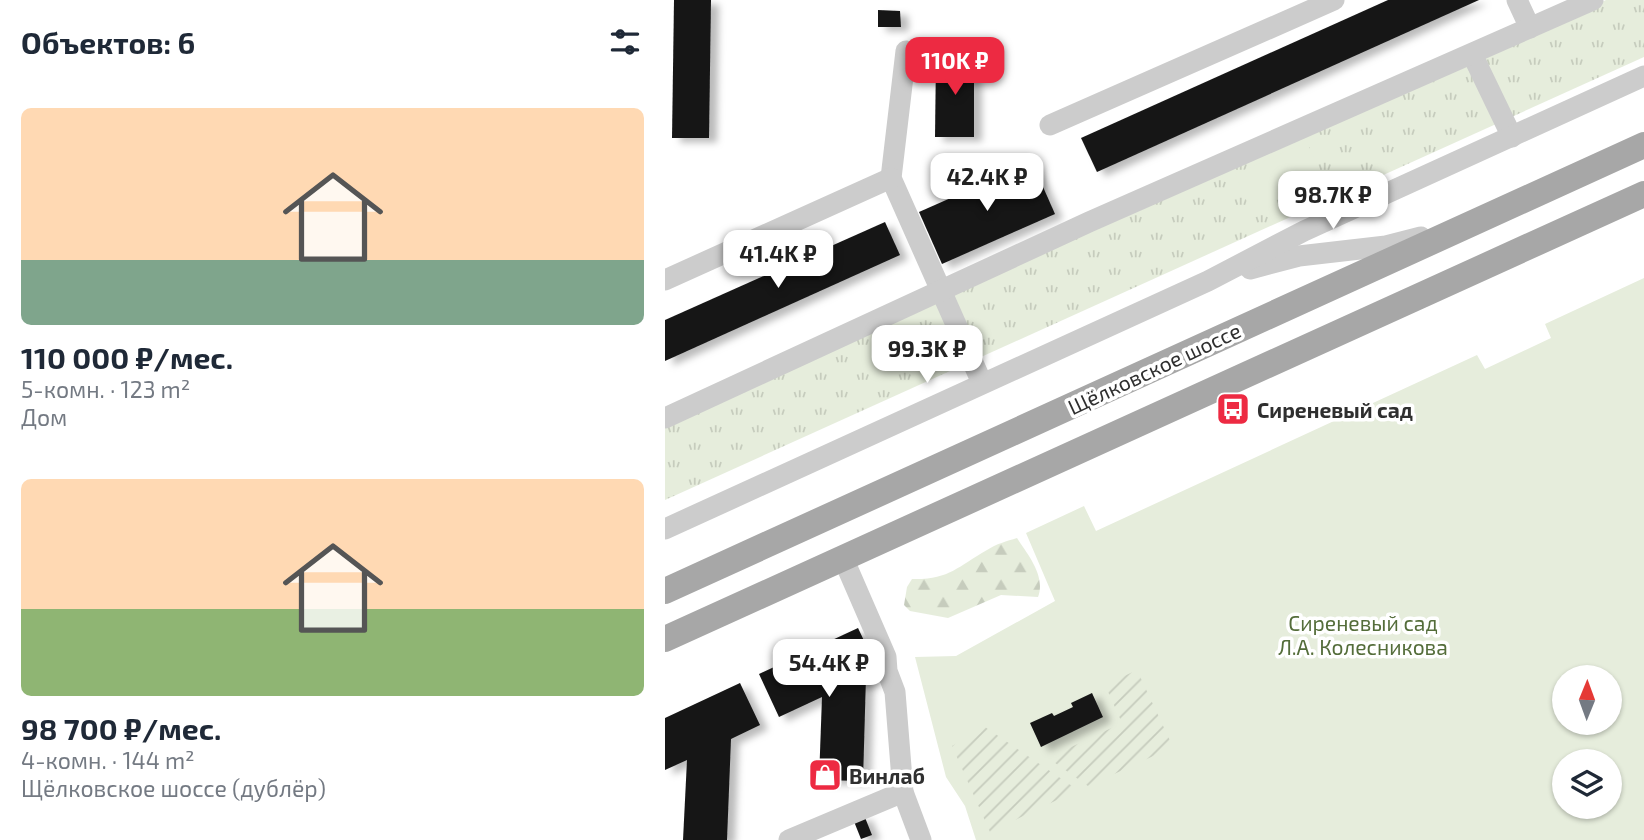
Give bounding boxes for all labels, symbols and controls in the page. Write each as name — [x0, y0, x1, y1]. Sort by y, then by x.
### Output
icon: filters — [606, 23, 644, 61]
text: Объектов: 6 — [21, 24, 195, 60]
pin: 110K ₽ — [898, 38, 1012, 97]
text: 110K ₽ — [921, 46, 989, 74]
icon: home — [270, 154, 396, 280]
pin: 42.4K ₽ — [922, 154, 1052, 213]
text: 42.4K ₽ — [946, 162, 1028, 190]
pin: 98.7K ₽ — [1268, 172, 1398, 231]
text: 98.7K ₽ — [1294, 180, 1372, 208]
pin: 41.4K ₽ — [713, 230, 843, 290]
text: 41.4K ₽ — [739, 239, 817, 267]
street label: Щёлковское шоссе — [1064, 317, 1244, 419]
pin: 99.3K ₽ — [862, 326, 992, 385]
text: 99.3K ₽ — [888, 334, 966, 362]
text: 110 000 ₽/мес. — [21, 339, 233, 375]
text: 5-комн. · 123 m² — [21, 375, 190, 403]
bus stop icon: Сиреневый сад — [1214, 390, 1252, 428]
place label: Сиреневый сад — [1257, 397, 1413, 422]
text: Дом — [21, 403, 67, 431]
icon: home — [270, 525, 396, 651]
park label: Сиреневый сад Л.А. Колесникова — [1278, 610, 1448, 659]
pin: 54.4K ₽ — [764, 640, 894, 699]
text: 54.4K ₽ — [789, 648, 869, 676]
north arrow — [1552, 665, 1622, 735]
map controls — [1552, 665, 1622, 819]
text: 98 700 ₽/мес. — [21, 710, 221, 746]
text: 4-комн. · 144 m² — [21, 746, 195, 774]
button: layers — [1552, 749, 1622, 819]
shop icon: Винлаб — [806, 756, 844, 794]
place label: Винлаб — [849, 763, 925, 788]
text: Щёлковское шоссе (дублёр) — [21, 774, 326, 802]

